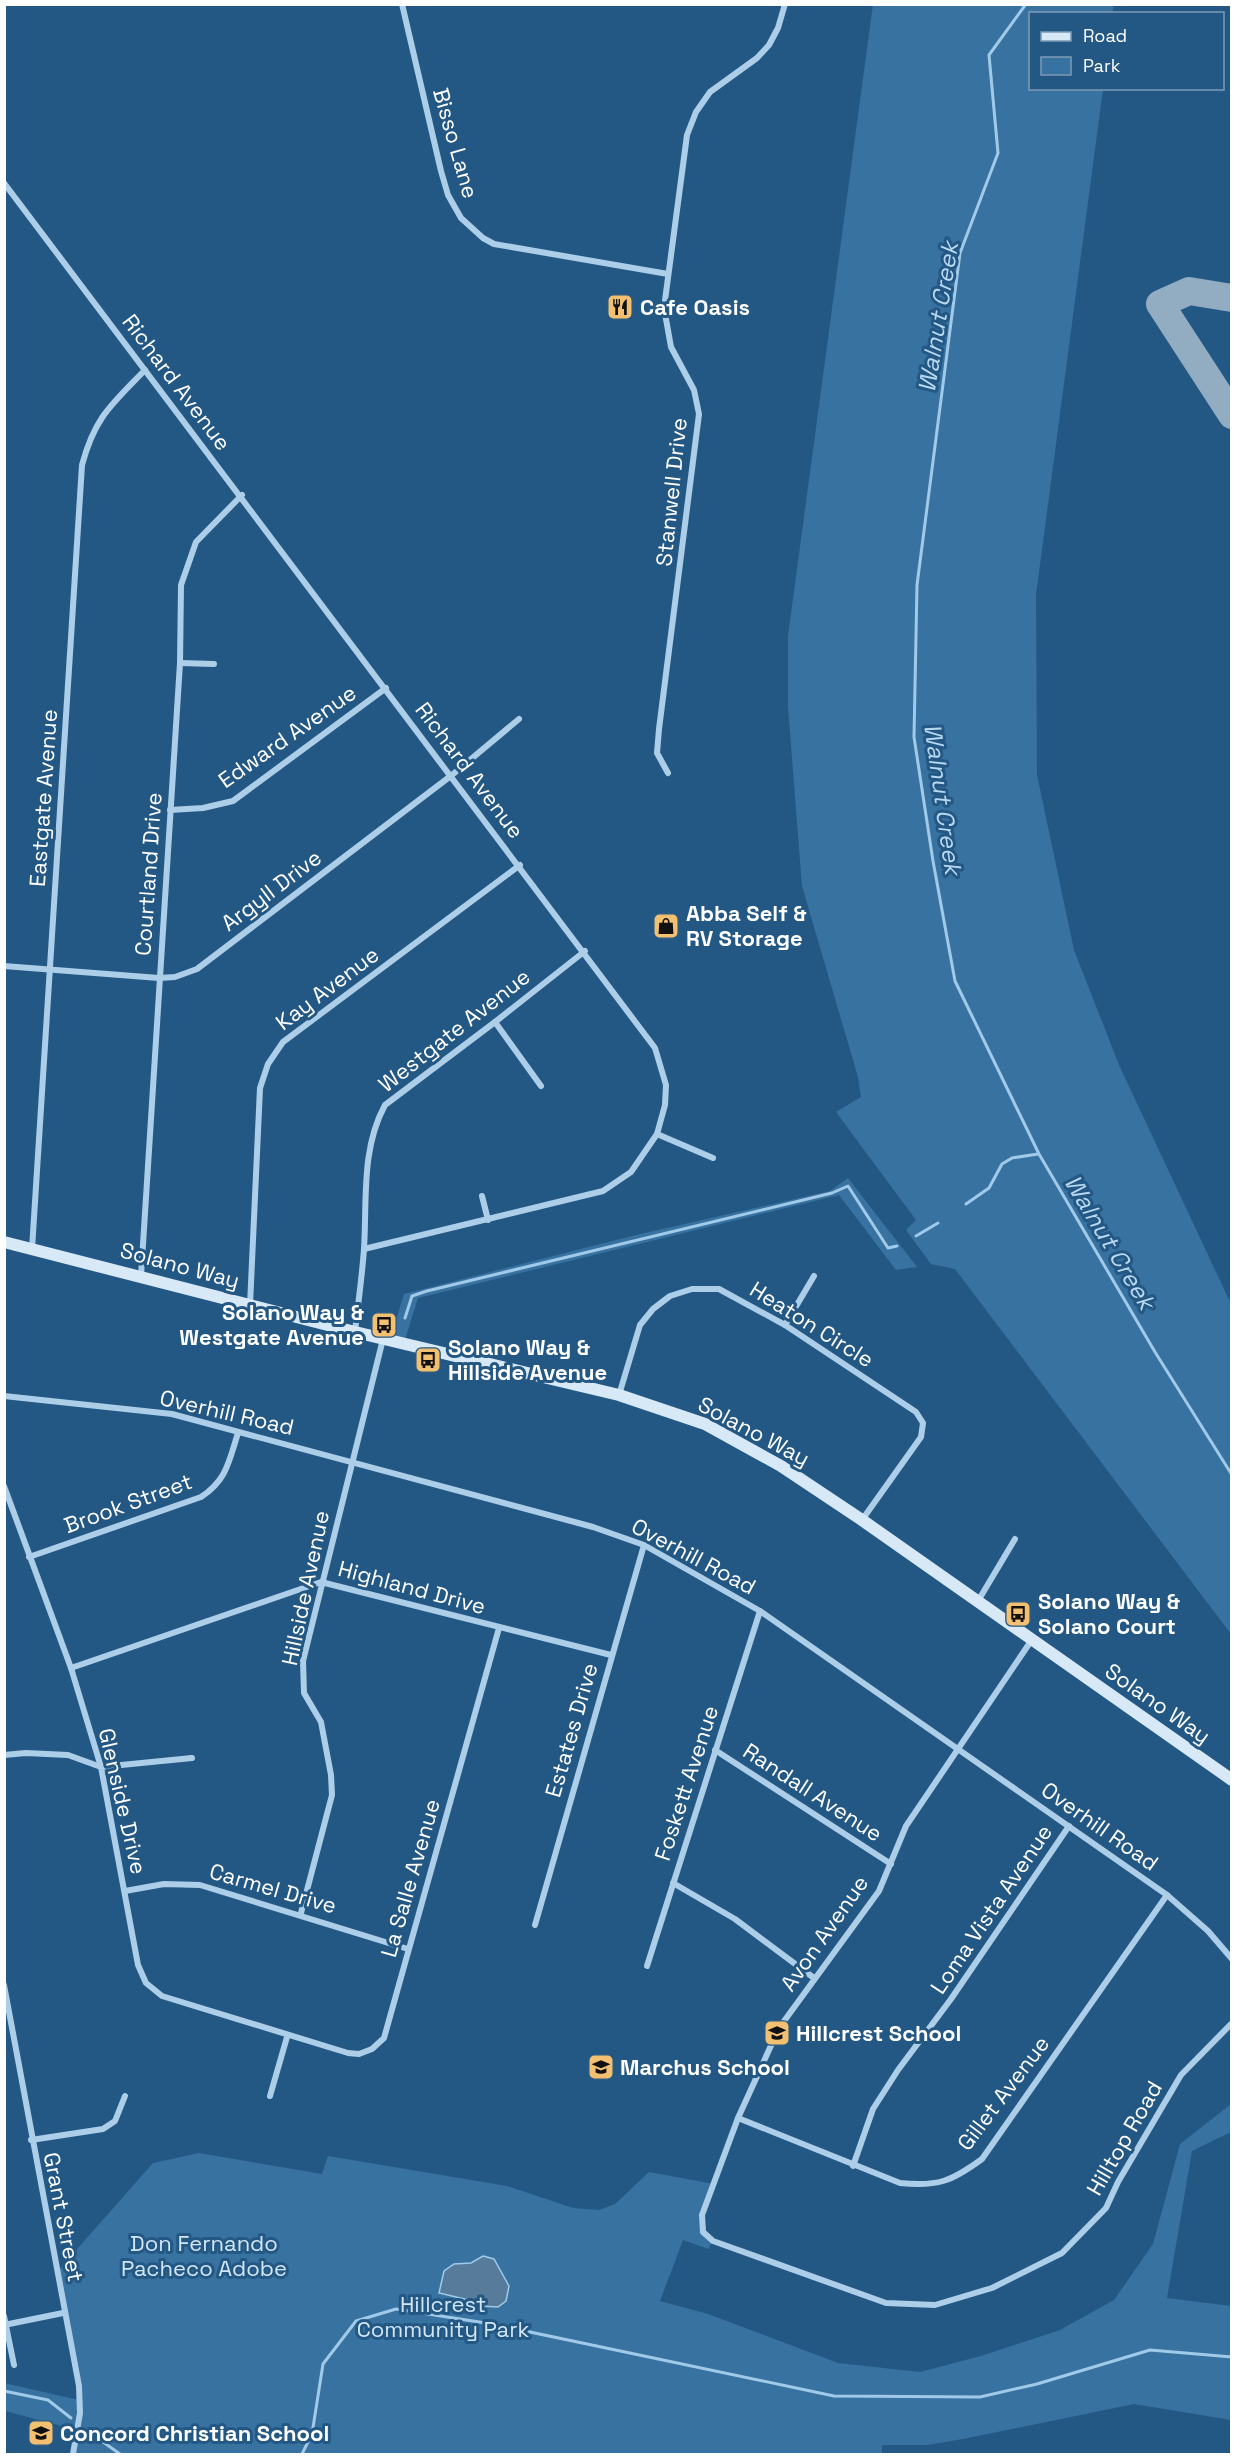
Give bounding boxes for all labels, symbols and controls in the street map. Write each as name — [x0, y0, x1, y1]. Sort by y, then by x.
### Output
legend — [1029, 12, 1224, 90]
text: Road — [1083, 24, 1127, 47]
text: Park — [1083, 54, 1121, 77]
street label: Bisso Lane — [427, 85, 485, 201]
water label: Walnut Creek — [911, 236, 966, 395]
restaurant icon: Cafe Oasis — [605, 292, 635, 322]
place label: Cafe Oasis — [640, 293, 750, 321]
street label: Richard Avenue — [117, 308, 237, 456]
street label: Stanwell Drive — [649, 416, 693, 568]
street label: Edward Avenue — [213, 678, 361, 794]
street label: Richard Avenue — [410, 696, 530, 844]
street label: Eastgate Avenue — [23, 708, 63, 888]
water label: Walnut Creek — [917, 721, 969, 880]
street label: Courtland Drive — [128, 791, 168, 957]
street label: Argyll Drive — [215, 843, 327, 937]
place label: Abba Self & RV Storage — [686, 899, 806, 952]
shop icon: Abba Self & RV Storage — [651, 911, 681, 941]
street label: Kay Avenue — [270, 940, 384, 1036]
street label: Westgate Avenue — [373, 962, 535, 1098]
water label: Walnut Creek — [1058, 1169, 1164, 1318]
street label: Solano Way — [117, 1236, 243, 1294]
street label: Heaton Circle — [745, 1275, 879, 1373]
place label: Solano Way & Westgate Avenue — [179, 1298, 364, 1351]
bus stop icon: Solano Way & Westgate Avenue — [369, 1310, 399, 1340]
place label: Solano Way & Hillside Avenue — [448, 1333, 607, 1386]
bus stop icon: Solano Way & Hillside Avenue — [413, 1345, 443, 1375]
street label: Overhill Road — [157, 1383, 297, 1441]
street label: Solano Way — [693, 1390, 815, 1472]
street label: Brook Street — [60, 1467, 196, 1539]
street label: Hillside Avenue — [275, 1508, 335, 1668]
street label: Overhill Road — [627, 1512, 761, 1600]
street label: Highland Drive — [335, 1554, 489, 1620]
place label: Solano Way & Solano Court — [1038, 1587, 1180, 1640]
bus stop icon: Solano Way & Solano Court — [1003, 1599, 1033, 1629]
street label: Solano Way — [1100, 1656, 1216, 1750]
street label: Estates Drive — [538, 1660, 604, 1800]
street label: Foskett Avenue — [648, 1702, 724, 1864]
street label: Glenside Drive — [93, 1725, 153, 1877]
street label: Randall Avenue — [738, 1737, 888, 1847]
street label: Overhill Road — [1036, 1775, 1164, 1877]
street label: La Salle Avenue — [374, 1796, 446, 1960]
street label: Loma Vista Avenue — [924, 1819, 1058, 1999]
street label: Carmel Drive — [206, 1857, 340, 1919]
street label: Avon Avenue — [774, 1870, 874, 1996]
school or university icon: Hillcrest School — [762, 2018, 792, 2048]
place label: Hillcrest School — [796, 2019, 961, 2047]
street label: Gillet Avenue — [951, 2030, 1055, 2156]
school or university icon: Marchus School — [586, 2052, 616, 2082]
place label: Marchus School — [620, 2053, 790, 2081]
street label: Hilltop Road — [1080, 2076, 1168, 2200]
street label: Grant Street — [38, 2150, 90, 2284]
park label: Don Fernando Pacheco Adobe — [121, 2229, 287, 2282]
park label: Hillcrest Community Park — [357, 2290, 530, 2343]
school or university icon: Concord Christian School — [26, 2418, 56, 2448]
place label: Concord Christian School — [60, 2419, 329, 2447]

